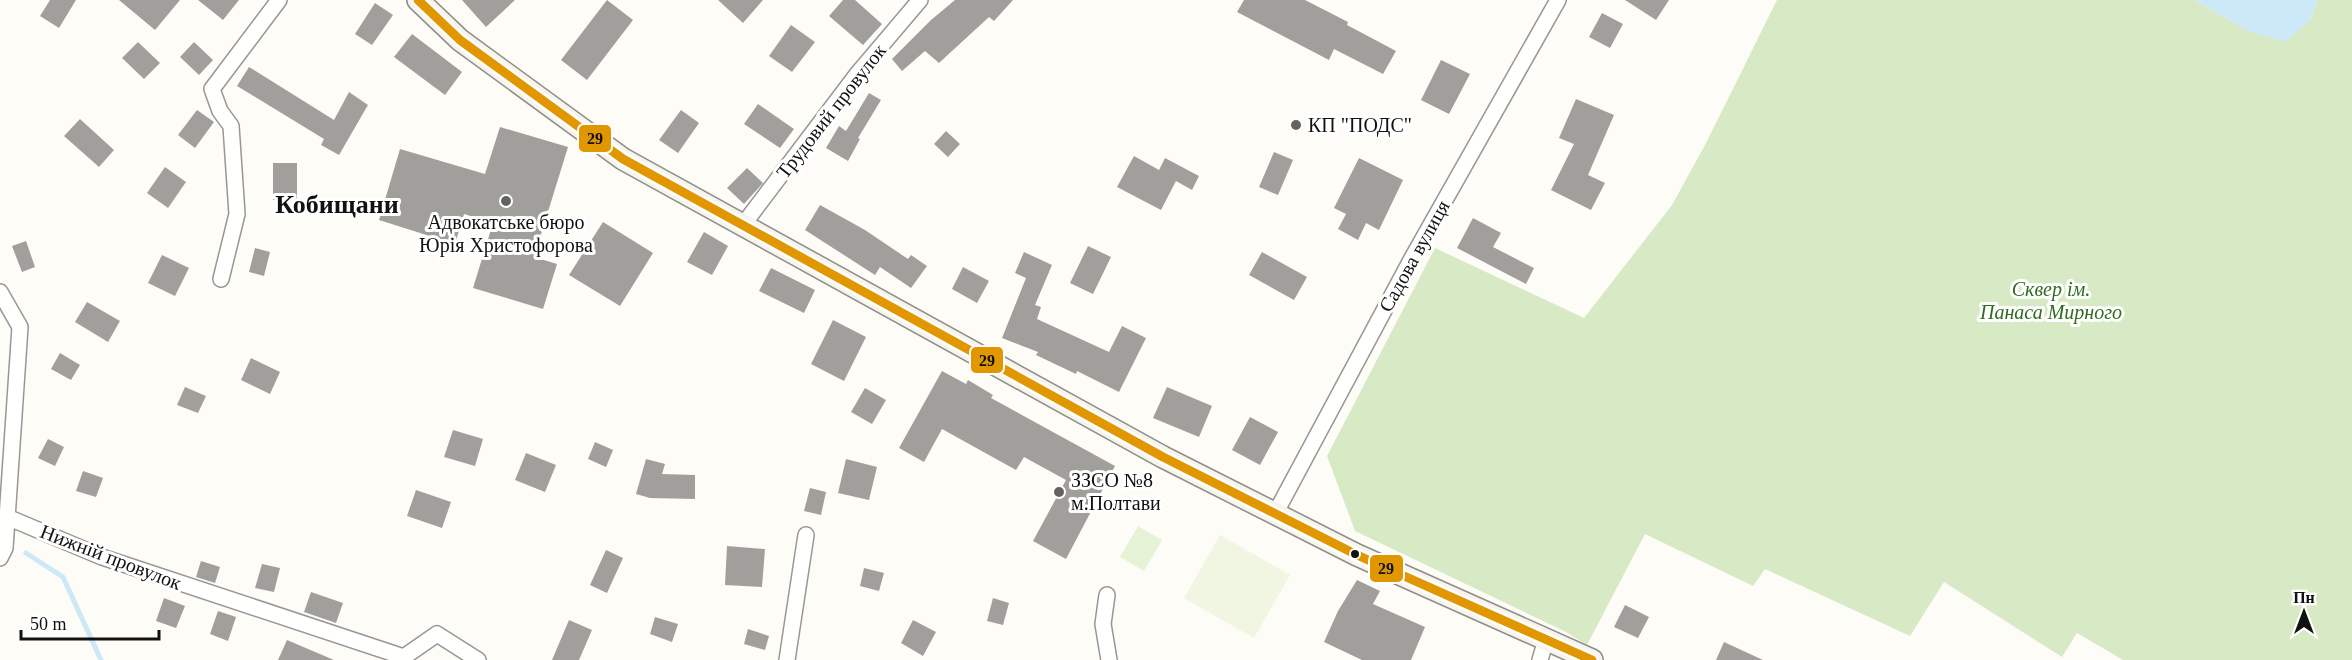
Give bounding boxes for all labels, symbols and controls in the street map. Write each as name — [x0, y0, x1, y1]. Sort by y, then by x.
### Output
street label: Трудовий провулок — [772, 39, 891, 183]
place label: КП "ПОДС" — [1308, 114, 1412, 137]
marker: КП "ПОДС" — [1289, 118, 1303, 132]
line badge: 29 — [578, 124, 612, 153]
text: 29 — [587, 130, 603, 147]
district label: Кобищани — [275, 190, 399, 219]
marker: Адвокатське бюро Юрія Христофорова — [499, 194, 513, 208]
street label: Садова вулиця — [1374, 196, 1455, 316]
place label: Адвокатське бюро Юрія Христофорова — [419, 211, 593, 257]
park label: Сквер ім. Панаса Мирного — [1979, 278, 2122, 324]
line badge: 29 — [970, 346, 1004, 374]
text: 29 — [979, 352, 995, 369]
place label: ЗЗСО №8 м.Полтави — [1071, 469, 1161, 514]
marker: ЗЗСО №8 м.Полтави — [1052, 485, 1066, 499]
street label: Нижній провулок — [37, 520, 185, 595]
unlabelled marker — [1349, 548, 1361, 560]
line badge: 29 — [1369, 554, 1404, 583]
text: 29 — [1378, 560, 1394, 577]
north arrow — [2274, 582, 2334, 642]
text: Пн — [2293, 589, 2315, 606]
scale bar — [21, 603, 159, 641]
text: 50 m — [30, 614, 67, 634]

